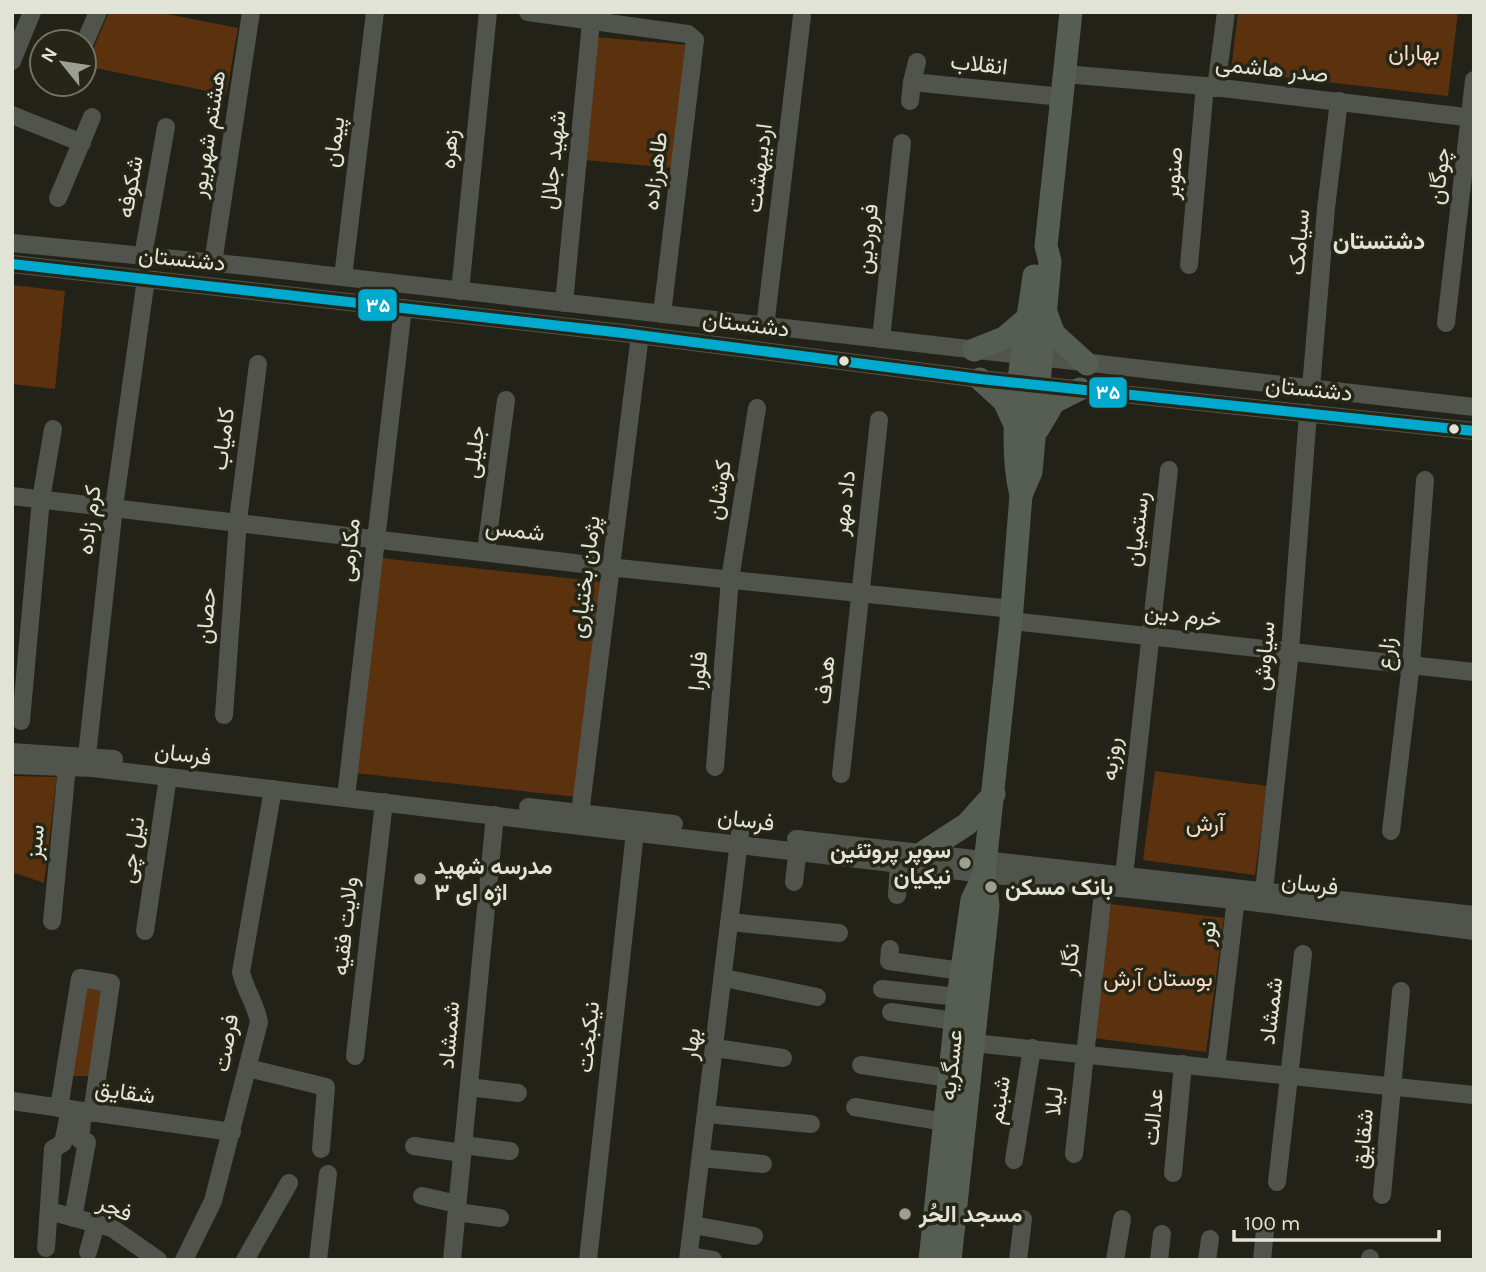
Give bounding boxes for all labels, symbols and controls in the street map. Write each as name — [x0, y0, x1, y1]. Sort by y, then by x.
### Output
north arrow — [28, 28, 98, 98]
park label: بهاران — [1388, 39, 1440, 67]
text: N — [36, 44, 62, 66]
street label: انقلاب — [949, 48, 1009, 80]
street label: صدر هاشمی — [1214, 50, 1330, 89]
street label: هشتم شهریور — [184, 68, 232, 201]
street label: شهید جلال — [534, 109, 573, 211]
street label: پیمان — [317, 115, 352, 169]
street label: اردیبهشت — [740, 122, 779, 214]
street label: زهره — [434, 128, 465, 170]
street label: طاهرزاده — [637, 130, 674, 212]
street label: صنوبر — [1157, 145, 1190, 202]
street label: چوگان — [1422, 146, 1458, 206]
street label: شکوفه — [111, 154, 150, 220]
street label: فروردین — [850, 202, 885, 276]
street label: سیامک — [1283, 208, 1315, 276]
district label: دشتستان — [1333, 227, 1425, 255]
street label: دشتستان — [137, 241, 227, 277]
line badge: ۳۵ — [357, 288, 398, 322]
text: ۳۵ — [366, 295, 390, 317]
street label: دشتستان — [701, 305, 791, 343]
unlabelled marker — [837, 354, 851, 368]
street label: دشتستان — [1264, 371, 1354, 407]
line badge: ۳۵ — [1088, 376, 1128, 409]
text: ۳۵ — [1096, 382, 1120, 404]
street label: کامیاب — [206, 406, 240, 472]
unlabelled marker — [1447, 422, 1461, 436]
street label: جلیلی — [457, 424, 491, 480]
street label: کوشان — [701, 458, 738, 522]
street label: داد مهر — [826, 469, 862, 538]
street label: کرم زاده — [71, 484, 108, 556]
street label: رستمیان — [1119, 490, 1156, 568]
street label: شمس — [484, 513, 546, 547]
street label: پژمان بختیاری — [564, 514, 608, 640]
street label: مکارمی — [332, 517, 367, 583]
street label: حصان — [191, 587, 221, 645]
street label: خرم دین — [1143, 598, 1223, 633]
street label: سیاوش — [1248, 620, 1280, 692]
street label: زارع — [1371, 636, 1403, 672]
street label: فلورا — [683, 650, 714, 692]
street label: هدف — [809, 655, 841, 705]
street label: روزبه — [1095, 736, 1128, 782]
street label: فرسان — [153, 737, 213, 772]
street label: فرسان — [716, 803, 776, 838]
park label: آرش — [1186, 810, 1226, 838]
street label: نیل چی — [113, 815, 153, 885]
street label: سبز — [20, 823, 51, 862]
place label: سوپر پروتئین نیکیان — [830, 837, 951, 890]
place label: مدرسه شهید اژه ای ۳ — [434, 853, 553, 907]
marker: سوپر پروتئین نیکیان — [957, 855, 973, 871]
street label: فرسان — [1280, 867, 1340, 902]
marker: مدرسه شهید اژه ای ۳ — [412, 871, 428, 887]
place label: بانک مسکن — [1005, 874, 1113, 901]
street label: ولایت فقیه — [326, 875, 364, 977]
marker: بانک مسکن — [983, 879, 999, 895]
street label: نور — [1192, 919, 1223, 948]
street label: نگار — [1055, 941, 1086, 978]
park label: بوستان آرش — [1103, 965, 1213, 993]
street label: شمشاد — [1253, 976, 1289, 1046]
street label: شمشاد — [433, 1000, 465, 1070]
street label: نیکبخت — [571, 1000, 605, 1074]
street label: فرصت — [208, 1012, 245, 1074]
street label: بهار — [676, 1026, 707, 1063]
street label: عسگریه — [934, 1028, 969, 1102]
street label: شقایق — [93, 1074, 157, 1110]
street label: شبنم — [982, 1074, 1017, 1126]
street label: لیلا — [1039, 1085, 1069, 1117]
street label: عدالت — [1137, 1087, 1169, 1147]
street label: شقایق — [1347, 1108, 1379, 1170]
street label: فجر — [92, 1188, 136, 1228]
scale bar — [1234, 1198, 1439, 1242]
place label: مسجد الحُر — [918, 1201, 1023, 1229]
marker: مسجد الحُر — [897, 1206, 913, 1222]
text: 100 m — [1244, 1211, 1301, 1235]

